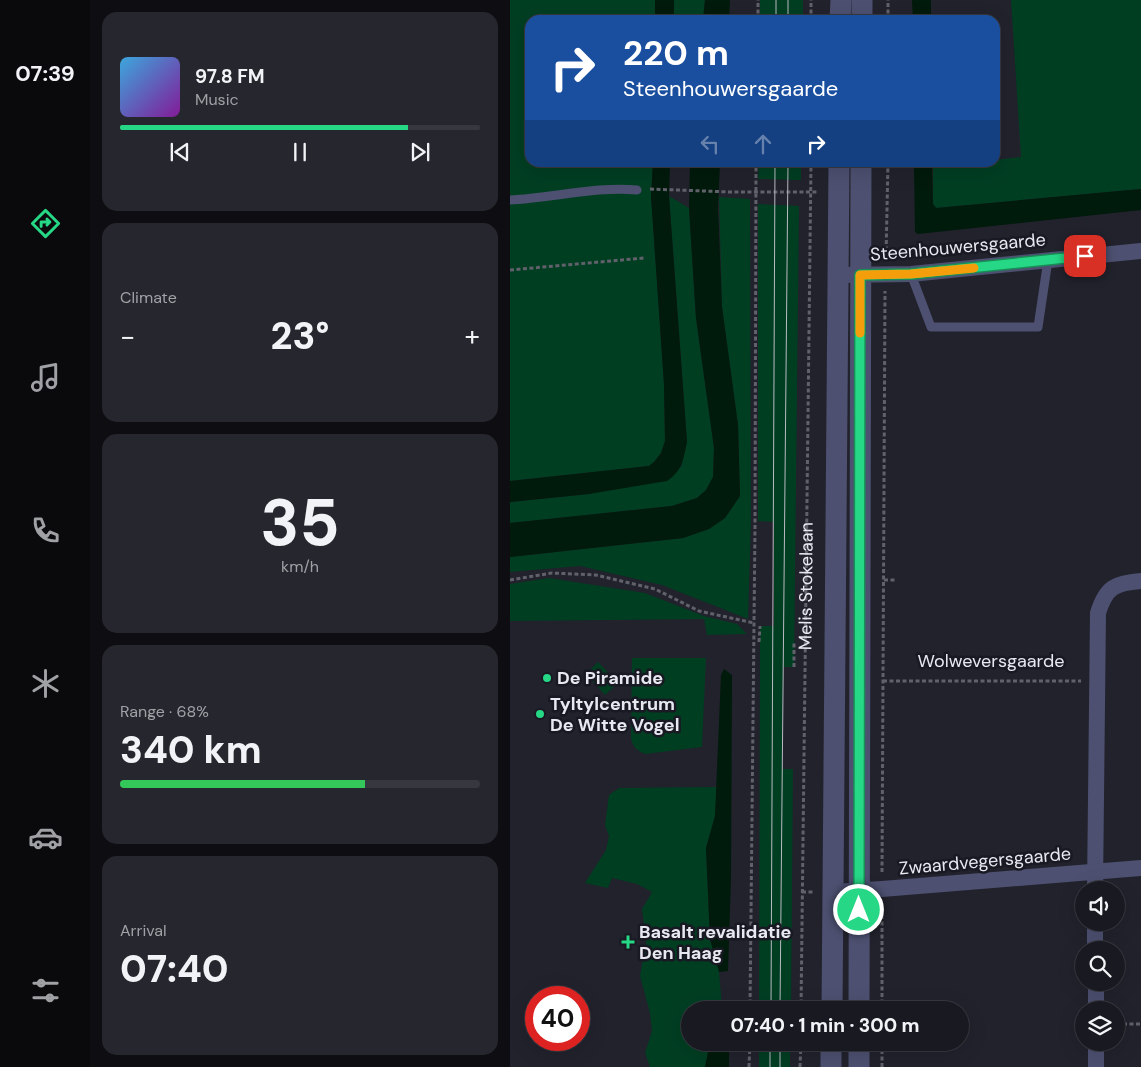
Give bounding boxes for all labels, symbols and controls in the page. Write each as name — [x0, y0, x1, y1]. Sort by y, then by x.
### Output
text: 220 m — [623, 30, 729, 76]
icon: right — [540, 35, 605, 100]
text: 07:39 — [15, 59, 75, 88]
text: 97.8 FM — [195, 64, 265, 89]
text: Steenhouwersgaarde — [623, 74, 838, 103]
text: Music — [195, 89, 239, 110]
icon: left — [696, 130, 724, 158]
icon: ahead — [749, 130, 777, 158]
icon: right — [802, 130, 830, 158]
icon: previous — [166, 138, 194, 166]
icon: pause — [286, 138, 314, 166]
icon: next — [406, 138, 434, 166]
icon: directions — [28, 206, 63, 241]
street label: Steenhouwersgaarde — [869, 227, 1047, 267]
pin — [1064, 235, 1106, 277]
icon: arrive — [1071, 242, 1099, 270]
text: Climate — [120, 287, 177, 308]
text: 23° — [271, 311, 329, 361]
text: − — [120, 318, 135, 355]
text: + — [465, 318, 480, 355]
icon: music — [28, 360, 63, 395]
text: 35 — [260, 481, 340, 565]
icon: phone — [28, 513, 63, 548]
street label: Melis Stokelaan — [793, 522, 819, 650]
text: km/h — [281, 556, 319, 577]
street label: Wolweversgaarde — [918, 649, 1064, 673]
icon: climate — [28, 666, 63, 701]
place label: De Piramide — [557, 666, 663, 690]
marker: De Piramide — [541, 672, 553, 684]
place label: Tyltylcentrum De Witte Vogel — [550, 692, 680, 737]
text: Range · 68% — [120, 701, 209, 722]
marker: Tyltylcentrum De Witte Vogel — [534, 708, 546, 720]
text: 340 km — [120, 725, 262, 775]
icon: car — [28, 820, 63, 855]
street label: Zwaardvegersgaarde — [898, 842, 1072, 880]
map controls — [1075, 881, 1125, 1051]
button: sound — [1075, 881, 1125, 931]
position arrow — [832, 883, 884, 935]
text: Arrival — [120, 920, 167, 941]
place label: Basalt revalidatie Den Haag — [639, 920, 792, 965]
marker: Basalt revalidatie Den Haag — [621, 935, 635, 949]
button: search — [1075, 941, 1125, 991]
text: 07:40 — [120, 944, 229, 994]
icon: filters — [28, 973, 63, 1008]
speed limit sign: 40 — [525, 986, 590, 1051]
button: layers — [1075, 1001, 1125, 1051]
text: 07:40 · 1 min · 300 m — [731, 1013, 919, 1038]

